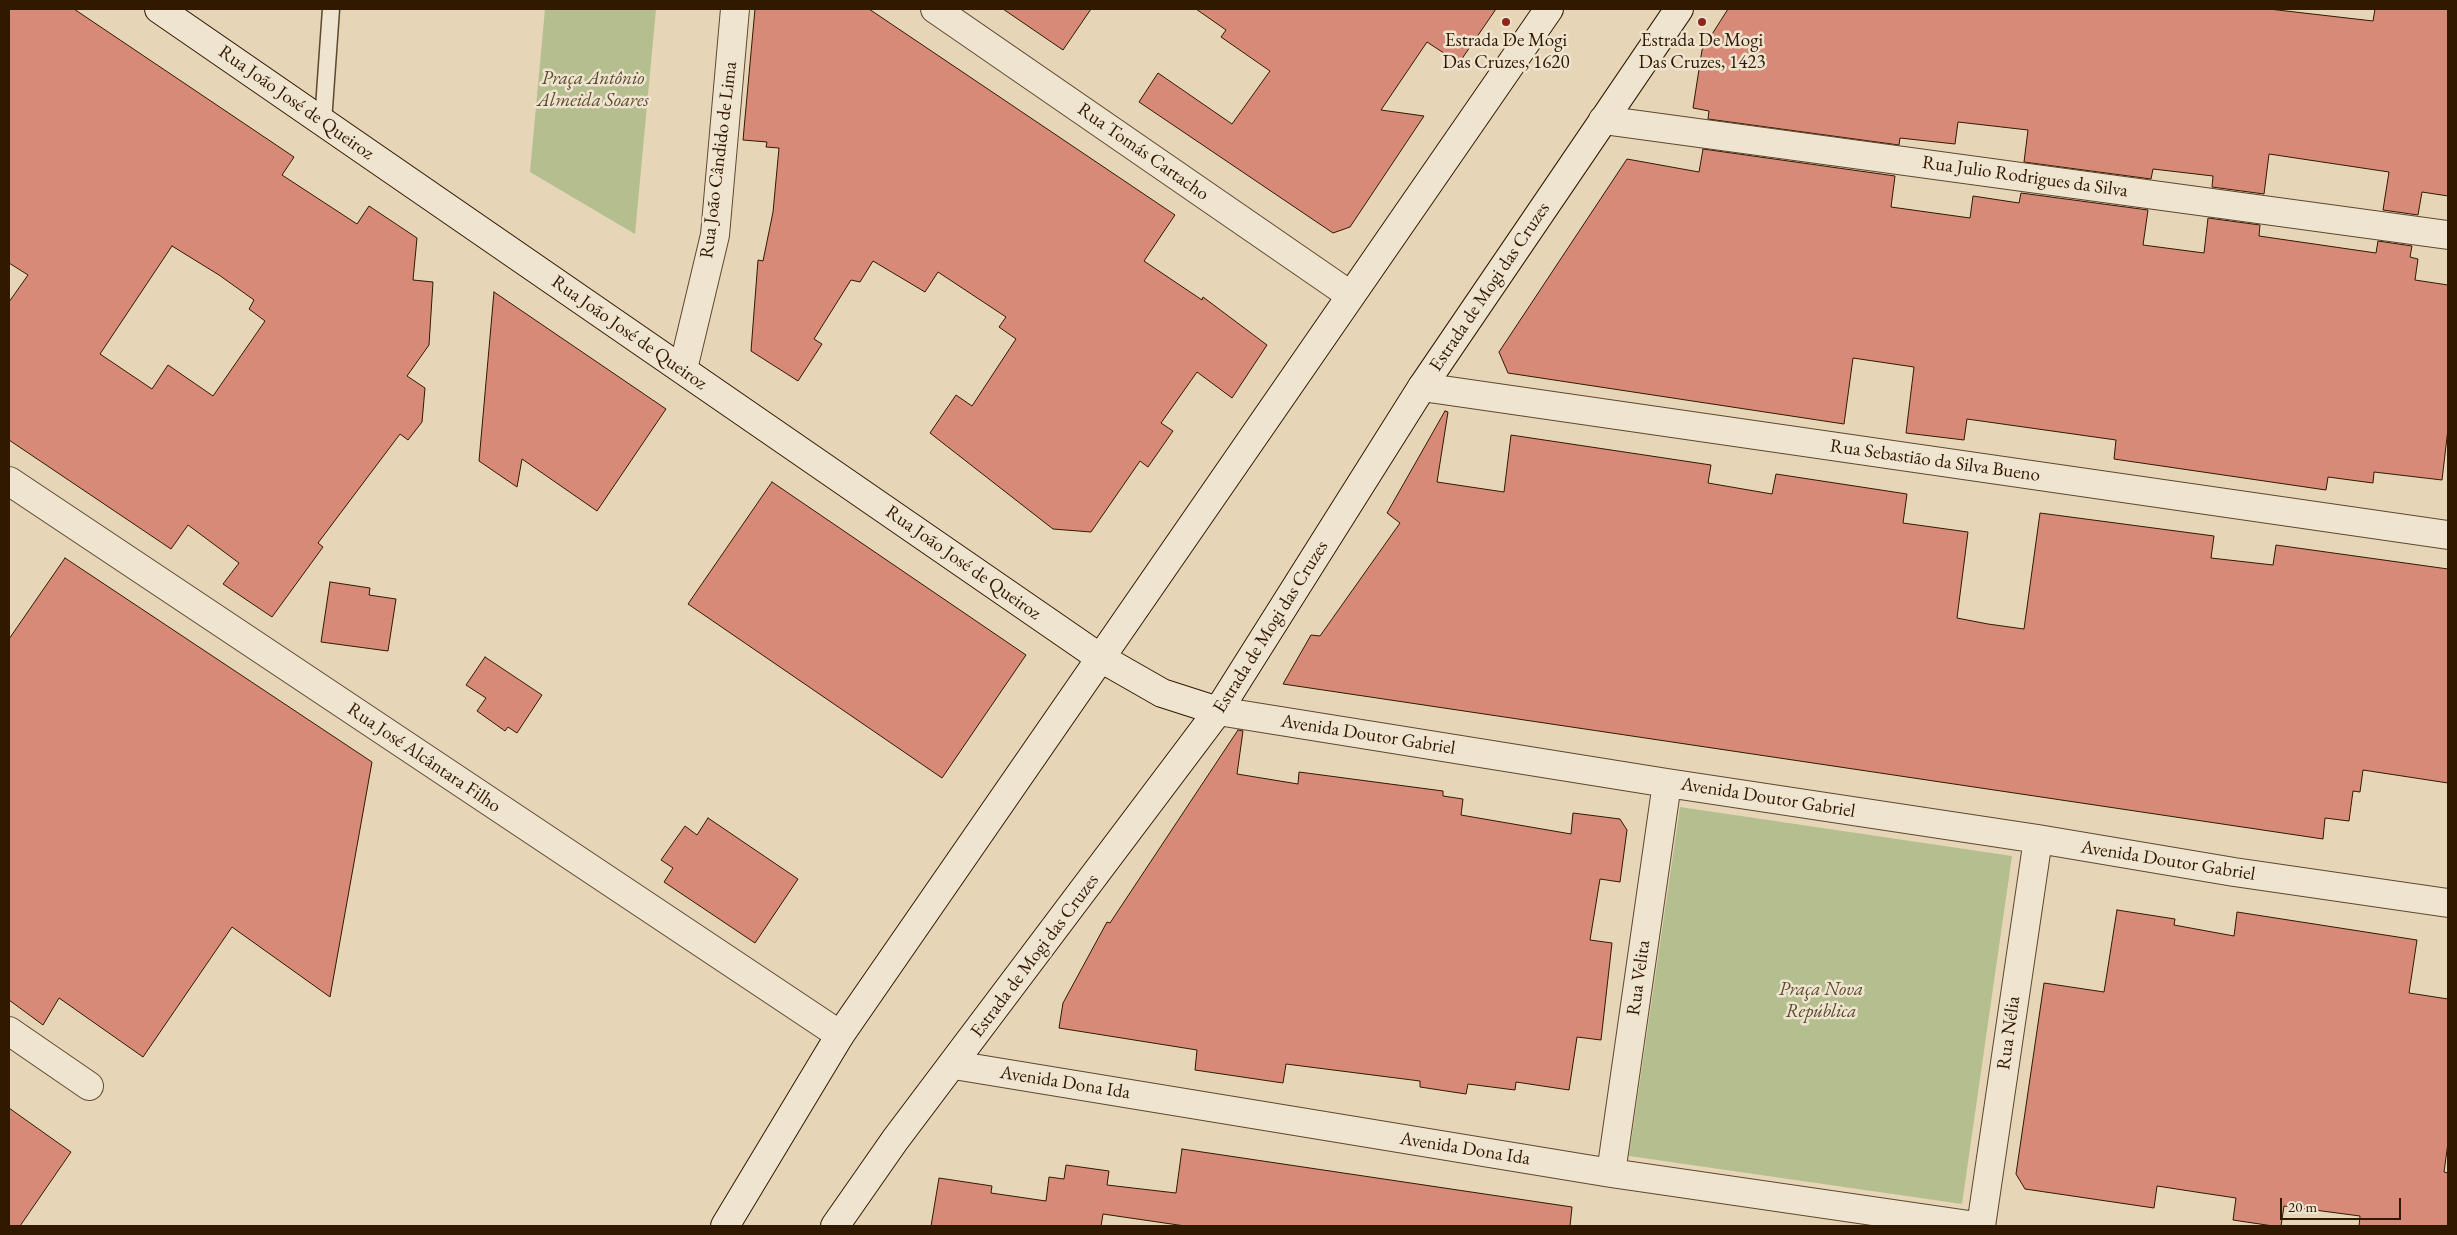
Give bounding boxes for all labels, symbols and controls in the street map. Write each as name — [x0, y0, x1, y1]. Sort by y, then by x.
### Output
marker: Estrada De Mogi Das Cruzes, 1620 — [1500, 16, 1512, 28]
marker: Estrada De Mogi Das Cruzes, 1423 — [1696, 16, 1708, 28]
place label: Estrada De Mogi Das Cruzes, 1620 — [1442, 30, 1570, 74]
place label: Estrada De Mogi Das Cruzes, 1423 — [1638, 30, 1766, 74]
street label: Rua João José de Queiroz — [214, 41, 378, 165]
street label: Rua João Cândido de Lima — [696, 60, 742, 260]
park label: Praça Antônio Almeida Soares — [537, 68, 649, 112]
street label: Rua Tomás Cartacho — [1073, 98, 1213, 206]
street label: Rua Julio Rodrigues da Silva — [1921, 151, 2129, 203]
street label: Estrada de Mogi das Cruzes — [1425, 198, 1555, 376]
street label: Rua João José de Queiroz — [547, 271, 711, 395]
street label: Rua Sebastião da Silva Bueno — [1828, 435, 2042, 487]
street label: Rua João José de Queiroz — [881, 501, 1045, 625]
street label: Estrada de Mogi das Cruzes — [1209, 537, 1333, 717]
street label: Rua José Alcântara Filho — [343, 698, 505, 818]
street label: Avenida Doutor Gabriel — [1279, 710, 1457, 760]
street label: Avenida Doutor Gabriel — [1679, 773, 1857, 823]
street label: Avenida Doutor Gabriel — [2079, 836, 2257, 886]
street label: Estrada de Mogi das Cruzes — [966, 870, 1104, 1042]
street label: Rua Velita — [1622, 939, 1656, 1017]
park label: Praça Nova República — [1779, 979, 1863, 1023]
street label: Rua Nélia — [1993, 995, 2025, 1071]
street label: Avenida Dona Ida — [998, 1061, 1132, 1105]
street label: Avenida Dona Ida — [1398, 1127, 1532, 1171]
scale bar — [2282, 1188, 2403, 1220]
text: 20 m — [2288, 1197, 2317, 1216]

